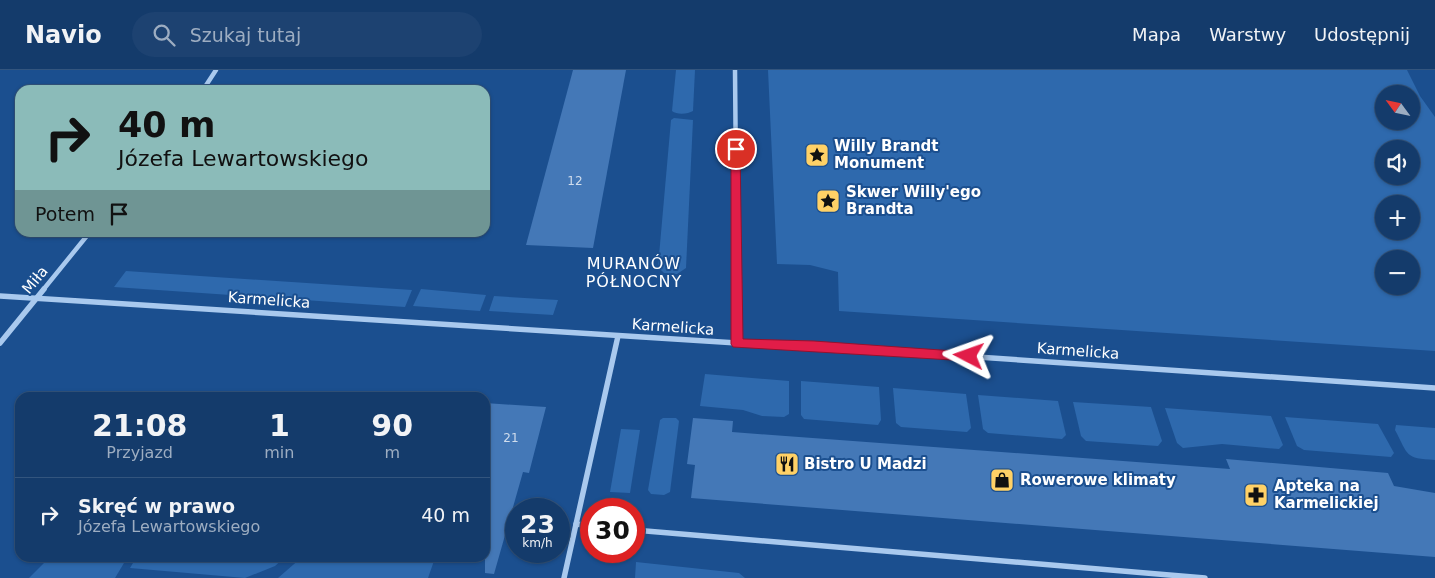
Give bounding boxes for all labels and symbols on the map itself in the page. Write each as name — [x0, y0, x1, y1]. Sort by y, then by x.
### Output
north arrow — [1375, 85, 1420, 130]
pin — [715, 128, 757, 170]
place label: Willy Brandt Monument — [834, 137, 939, 172]
place icon: Willy Brandt Monument — [804, 142, 830, 168]
house number: 12 — [567, 174, 583, 188]
place label: Skwer Willy'ego Brandta — [846, 183, 981, 218]
place icon: Skwer Willy'ego Brandta — [815, 188, 841, 214]
district label: MURANÓW PÓŁNOCNY — [586, 254, 682, 291]
street label: Miła — [18, 263, 52, 297]
street label: Karmelicka — [227, 288, 311, 312]
street label: Karmelicka — [631, 315, 715, 339]
position arrow — [942, 329, 994, 381]
street label: Karmelicka — [1036, 339, 1120, 363]
house number: 21 — [503, 431, 519, 445]
restaurant icon: Bistro U Madzi — [774, 451, 800, 477]
place label: Bistro U Madzi — [804, 455, 927, 473]
shop icon: Rowerowe klimaty — [989, 467, 1015, 493]
place label: Rowerowe klimaty — [1020, 471, 1176, 489]
place label: Apteka na Karmelickiej — [1274, 477, 1379, 512]
pharmacy icon: Apteka na Karmelickiej — [1243, 482, 1269, 508]
speed limit sign: 30 — [580, 498, 645, 563]

